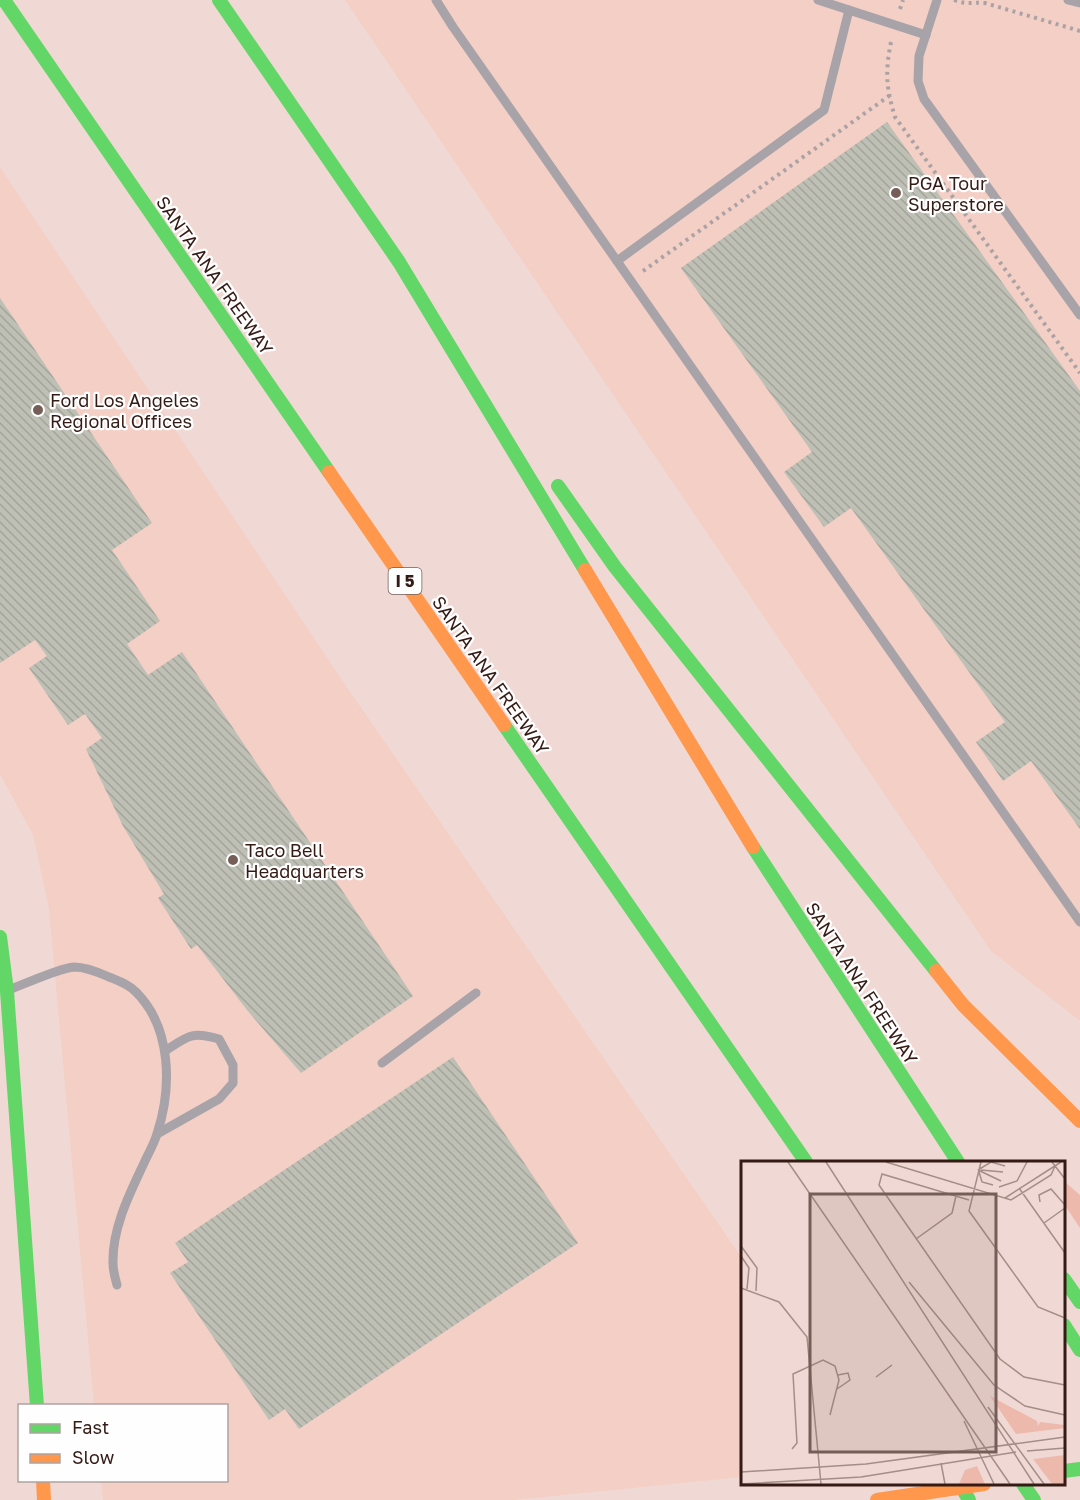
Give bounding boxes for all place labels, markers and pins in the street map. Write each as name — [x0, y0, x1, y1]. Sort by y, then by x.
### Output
place label: PGA Tour Superstore — [908, 172, 1004, 215]
marker: PGA Tour Superstore — [889, 186, 903, 200]
place label: Ford Los Angeles Regional Offices — [50, 389, 199, 432]
marker: Ford Los Angeles Regional Offices — [31, 403, 45, 417]
place label: Taco Bell Headquarters — [245, 839, 364, 882]
marker: Taco Bell Headquarters — [226, 853, 240, 867]

